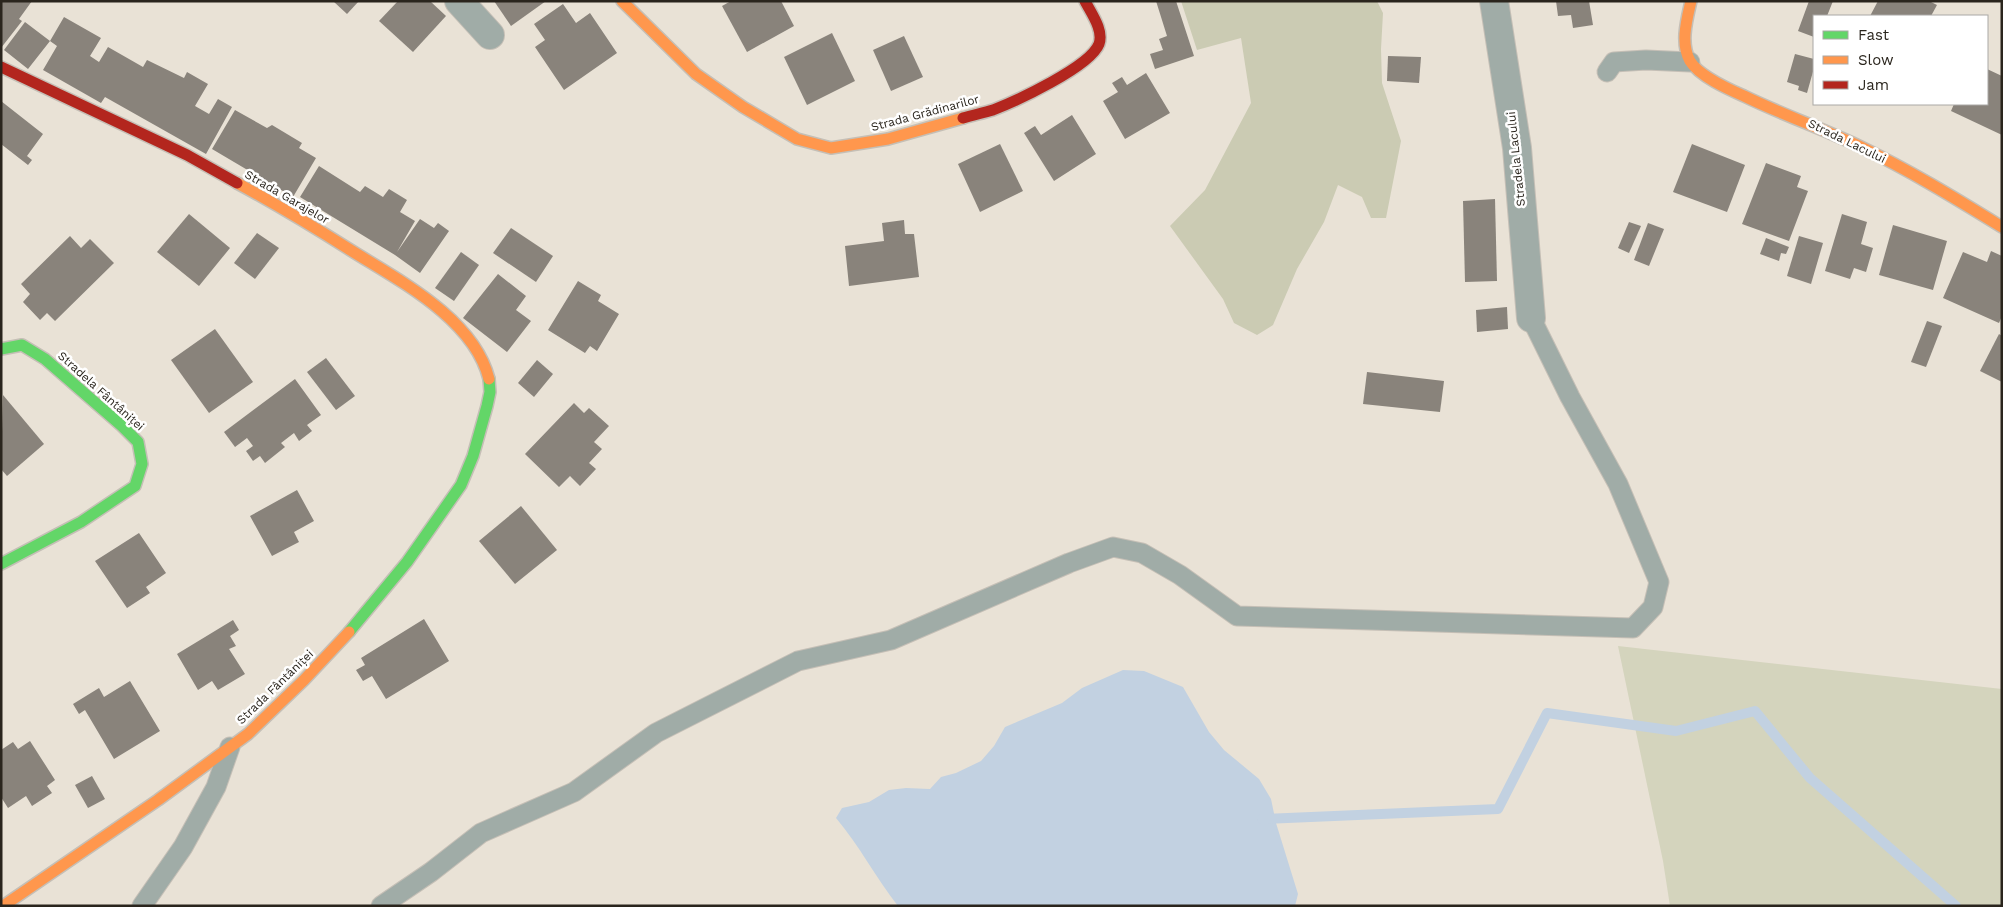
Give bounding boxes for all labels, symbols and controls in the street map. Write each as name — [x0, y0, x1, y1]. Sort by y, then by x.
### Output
legend — [1813, 15, 1988, 105]
text: Fast — [1858, 26, 1890, 44]
text: Slow — [1858, 51, 1894, 69]
text: Jam — [1858, 76, 1889, 94]
street label: Strada Grădinarilor — [869, 92, 981, 134]
street label: Stradela Lacului — [1504, 111, 1528, 207]
street label: Strada Lacului — [1806, 116, 1888, 166]
street label: Strada Garajelor — [242, 167, 332, 227]
street label: Stradela Fântâniței — [55, 349, 147, 433]
street label: Strada Fântâniței — [234, 647, 316, 727]

